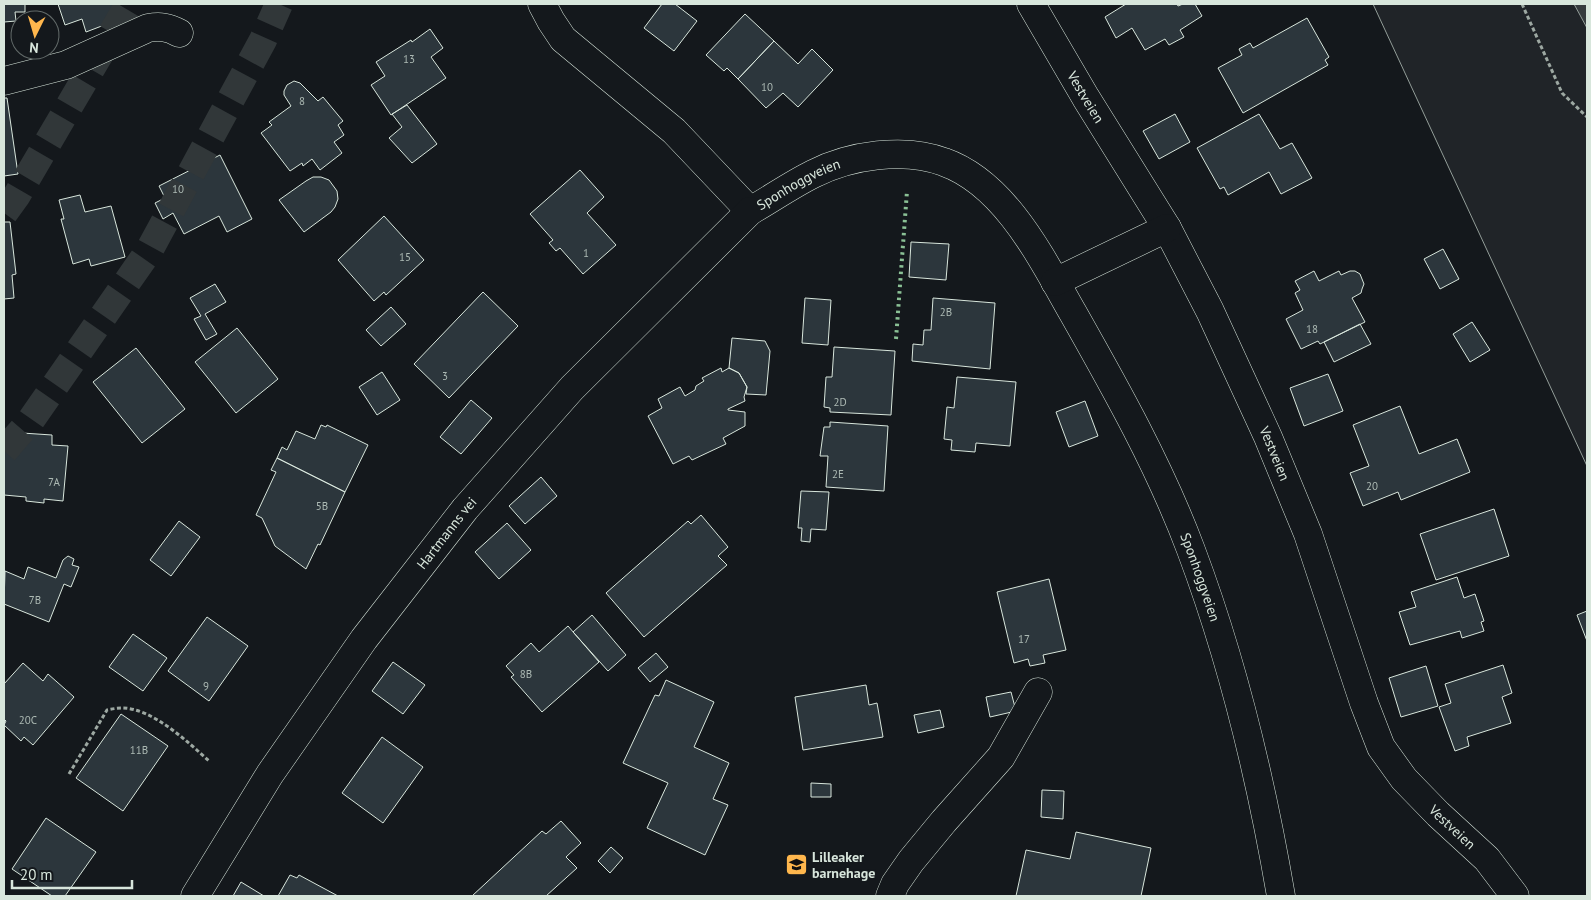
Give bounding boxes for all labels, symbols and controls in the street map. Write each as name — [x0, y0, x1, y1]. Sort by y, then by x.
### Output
north arrow — [10, 10, 60, 60]
text: N — [28, 39, 39, 57]
house number: 13 — [403, 52, 415, 66]
street label: Vestveien — [1063, 67, 1108, 126]
house number: 10 — [761, 80, 773, 94]
house number: 8 — [299, 94, 305, 108]
street label: Sponhoggveien — [753, 155, 843, 214]
house number: 10 — [172, 182, 184, 196]
house number: 1 — [583, 246, 589, 260]
house number: 15 — [399, 250, 411, 264]
house number: 2B — [940, 305, 952, 319]
house number: 18 — [1306, 322, 1318, 336]
house number: 3 — [442, 369, 448, 383]
house number: 2D — [833, 395, 847, 409]
street label: Vestveien — [1255, 422, 1294, 483]
house number: 2E — [832, 467, 844, 481]
house number: 7A — [48, 475, 60, 489]
house number: 20 — [1366, 479, 1378, 493]
street label: Hartmanns vei — [413, 493, 480, 573]
house number: 5B — [316, 499, 328, 513]
street label: Sponhoggveien — [1176, 530, 1224, 624]
house number: 7B — [29, 593, 41, 607]
house number: 17 — [1018, 632, 1030, 646]
house number: 8B — [520, 667, 532, 681]
house number: 9 — [203, 679, 209, 693]
house number: 20C — [19, 713, 37, 727]
house number: 11B — [130, 743, 148, 757]
street label: Vestveien — [1424, 800, 1479, 853]
place label: Lilleaker barnehage — [812, 848, 875, 882]
school or university icon: Lilleaker barnehage — [784, 853, 808, 877]
scale bar — [12, 858, 132, 890]
text: 20 m — [20, 865, 53, 884]

